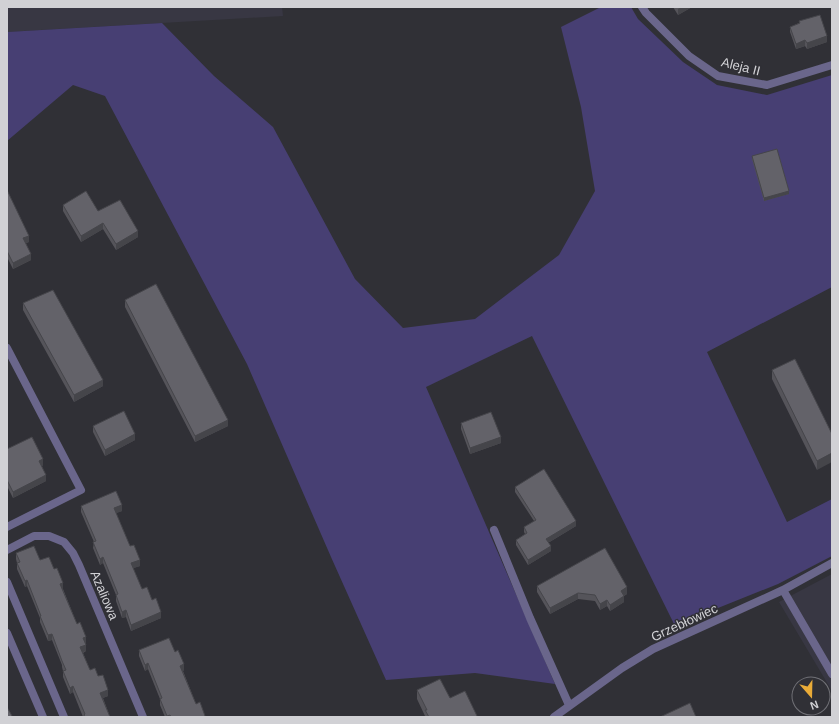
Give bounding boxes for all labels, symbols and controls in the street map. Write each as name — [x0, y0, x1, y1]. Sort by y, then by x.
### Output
street label: Aleja II — [720, 54, 762, 79]
street label: Azaliowa — [87, 568, 122, 623]
street label: Grzebłowiec — [649, 600, 720, 644]
north arrow — [791, 676, 831, 716]
text: N — [809, 698, 820, 712]

